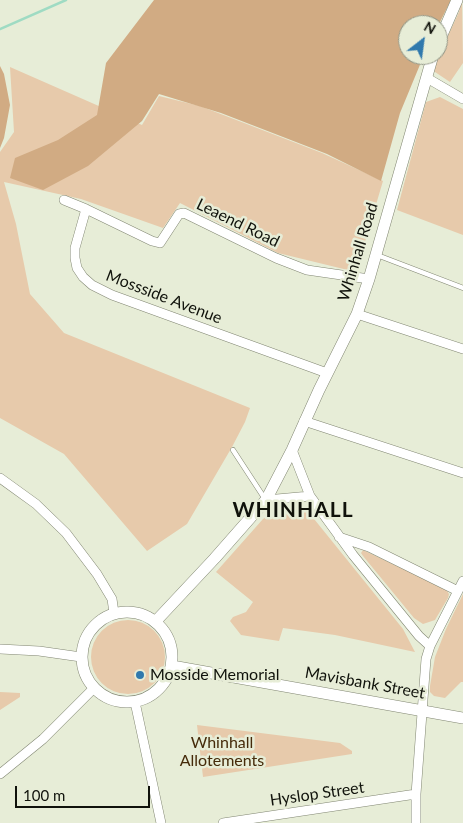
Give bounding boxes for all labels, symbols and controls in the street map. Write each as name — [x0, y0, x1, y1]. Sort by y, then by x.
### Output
north arrow — [398, 15, 448, 65]
text: N — [421, 17, 439, 37]
street label: Leaend Road — [193, 195, 283, 251]
street label: Whinhall Road — [334, 200, 382, 304]
street label: Mossside Avenue — [103, 266, 225, 328]
district label: WHINHALL — [231, 497, 355, 523]
street label: Mavisbank Street — [303, 663, 427, 703]
place label: Mosside Memorial — [150, 665, 280, 685]
marker: Mosside Memorial — [134, 669, 146, 681]
park label: Whinhall Allotements — [180, 733, 264, 771]
scale bar — [18, 776, 152, 808]
street label: Hyslop Street — [269, 778, 365, 810]
text: 100 m — [23, 786, 65, 804]

